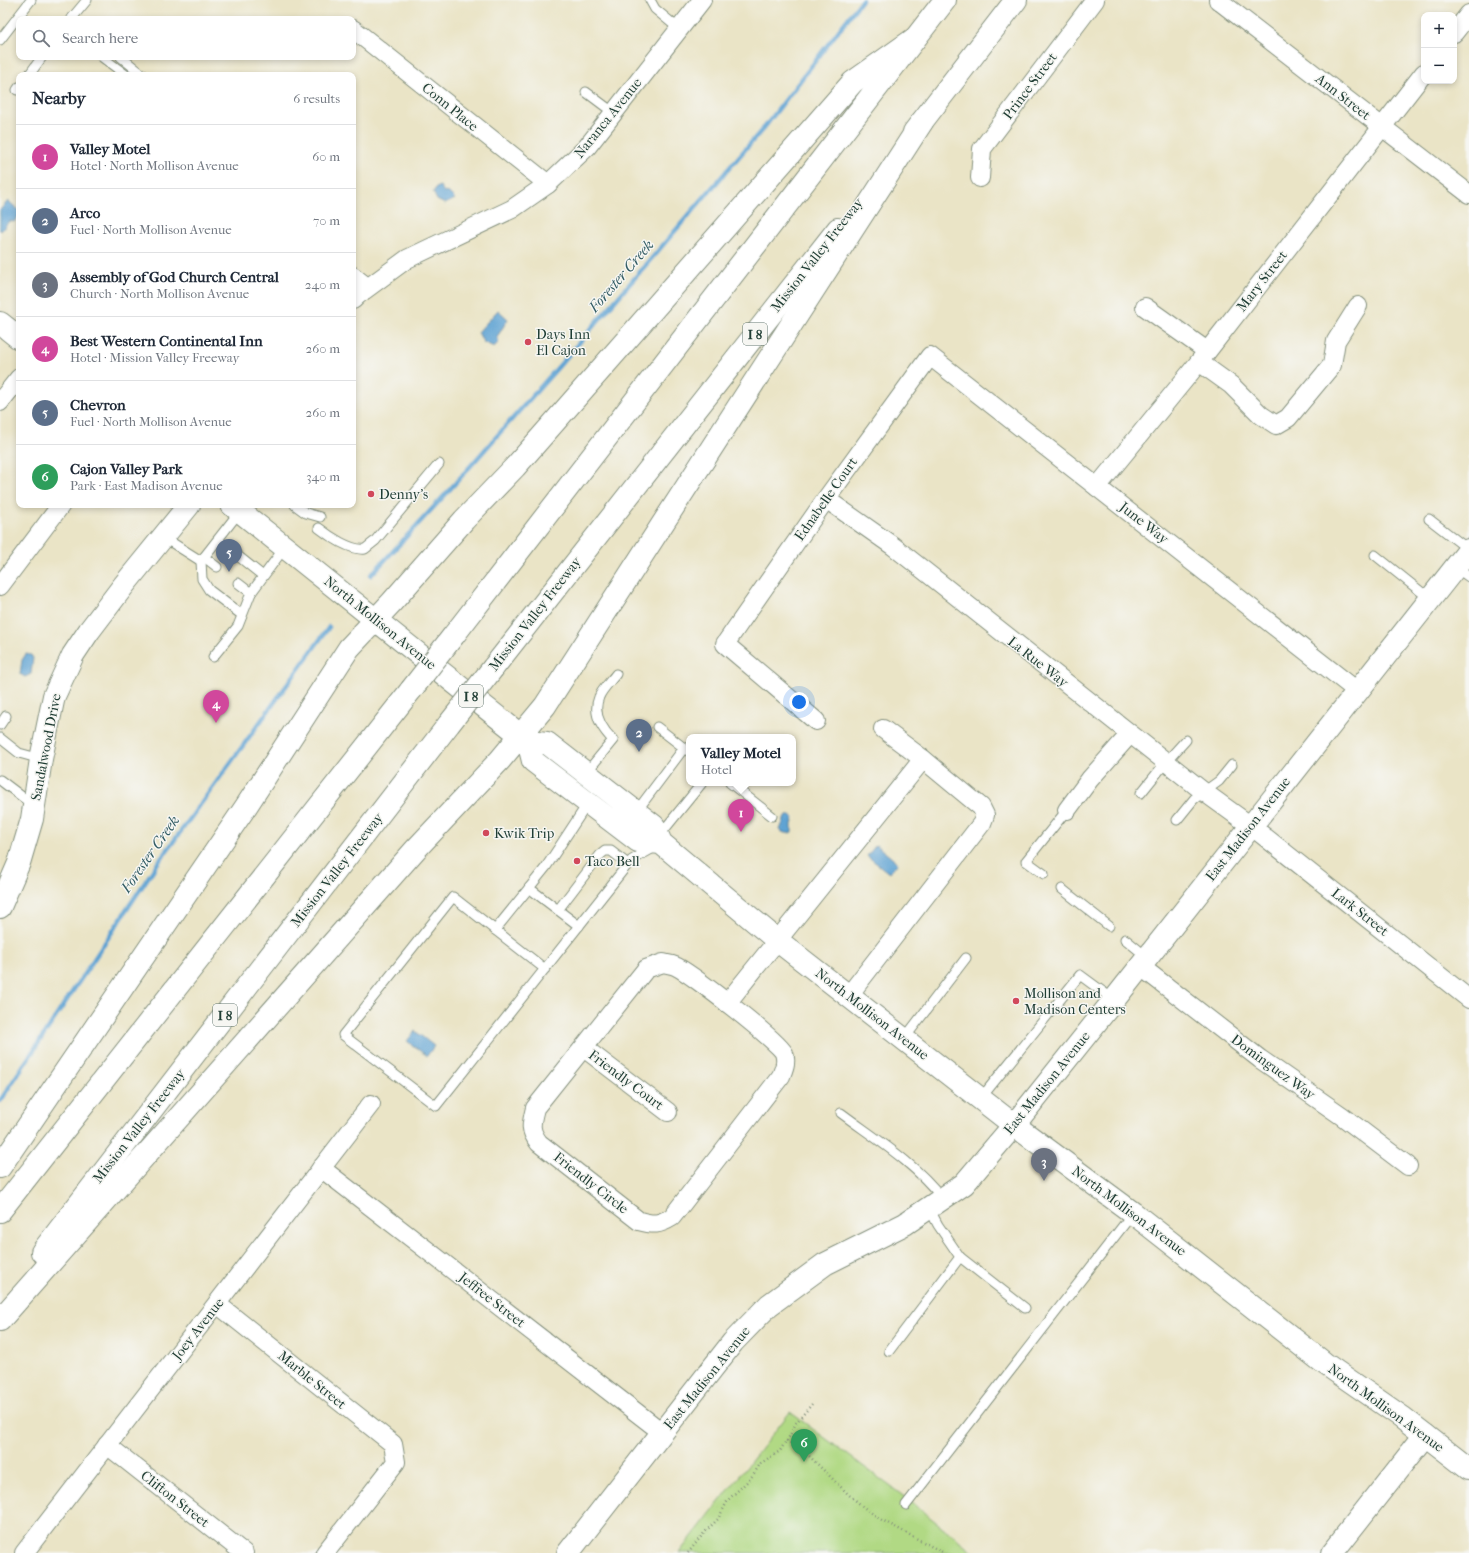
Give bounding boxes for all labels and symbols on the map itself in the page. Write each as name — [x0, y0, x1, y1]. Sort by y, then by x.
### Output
street label: Prince Street — [999, 49, 1061, 123]
street label: Ann Street — [1311, 70, 1374, 124]
street label: Naranca Avenue — [571, 74, 646, 161]
street label: Conn Place — [418, 79, 482, 135]
street label: Mission Valley Freeway — [767, 194, 867, 315]
water label: Forester Creek — [584, 236, 657, 317]
street label: Mary Street — [1233, 247, 1291, 315]
road number: I 8 — [743, 323, 767, 345]
place label: Days Inn El Cajon — [536, 326, 590, 359]
marker: Days Inn El Cajon — [523, 337, 533, 347]
street label: Ednabelle Court — [791, 454, 861, 544]
place label: Denny's — [379, 486, 428, 503]
marker: Denny's — [366, 489, 376, 499]
street label: June Way — [1115, 498, 1172, 548]
pin: 5 — [216, 539, 242, 572]
street label: Mission Valley Freeway — [485, 553, 585, 674]
street label: North Mollison Avenue — [321, 573, 440, 673]
street label: La Rue Way — [1004, 633, 1072, 691]
road number: I 8 — [459, 685, 483, 707]
pin: 4 — [203, 690, 229, 723]
street label: Sandalwood Drive — [27, 692, 65, 802]
your location — [789, 692, 809, 712]
pin: 2 — [626, 719, 652, 752]
street label: East Madison Avenue — [1202, 773, 1294, 885]
pin: 1 — [728, 799, 754, 832]
street label: Mission Valley Freeway — [287, 809, 387, 930]
water label: Forester Creek — [116, 812, 183, 897]
place label: Kwik Trip — [494, 825, 555, 842]
marker: Kwik Trip — [481, 828, 491, 838]
place label: Taco Bell — [585, 853, 640, 870]
marker: Taco Bell — [572, 856, 582, 866]
street label: Lark Street — [1328, 884, 1392, 940]
street label: North Mollison Avenue — [812, 964, 932, 1064]
place label: Mollison and Madison Centers — [1024, 985, 1126, 1018]
marker: Mollison and Madison Centers — [1011, 996, 1021, 1006]
road number: I 8 — [213, 1004, 237, 1026]
street label: East Madison Avenue — [1000, 1028, 1094, 1138]
street label: Dominguez Way — [1228, 1031, 1319, 1104]
street label: Friendly Court — [585, 1046, 667, 1114]
street label: Mission Valley Freeway — [89, 1065, 189, 1186]
street label: Friendly Circle — [550, 1148, 632, 1218]
pin: 3 — [1031, 1148, 1057, 1181]
street label: North Mollison Avenue — [1068, 1162, 1190, 1260]
street label: Jeffree Street — [455, 1268, 529, 1331]
street label: Joey Avenue — [168, 1294, 228, 1364]
street label: East Madison Avenue — [660, 1323, 754, 1433]
street label: Marble Street — [274, 1347, 350, 1413]
street label: North Mollison Avenue — [1325, 1360, 1447, 1456]
pin: 6 — [791, 1429, 817, 1462]
street label: Clifton Street — [137, 1467, 213, 1531]

